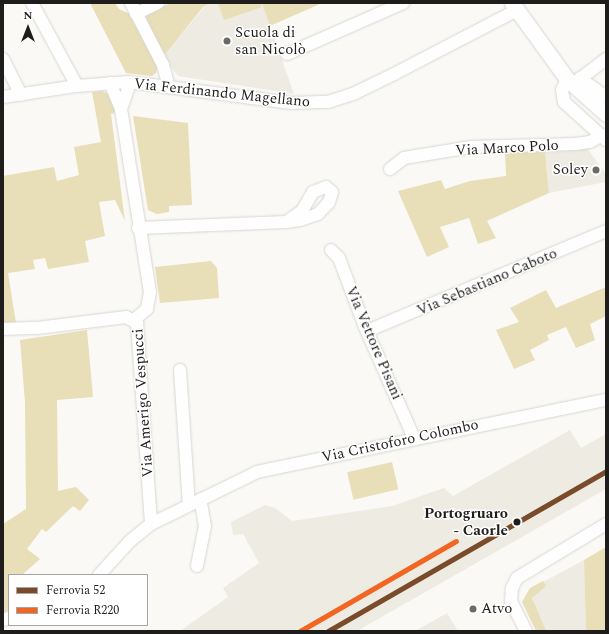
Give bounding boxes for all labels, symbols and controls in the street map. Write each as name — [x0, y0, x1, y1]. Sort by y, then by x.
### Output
text: N — [24, 7, 32, 24]
north arrow — [8, 8, 48, 48]
place label: Scuola di san Nicolò — [235, 23, 306, 58]
marker: Scuola di san Nicolò — [222, 36, 232, 46]
street label: Via Ferdinando Magellano — [133, 75, 311, 111]
street label: Via Marco Polo — [455, 136, 559, 160]
place label: Soley — [553, 161, 588, 179]
marker: Soley — [591, 165, 601, 175]
street label: Via Sebastiano Caboto — [414, 244, 560, 320]
street label: Via Vettore Pisani — [342, 284, 406, 402]
street label: Via Amerigo Vespucci — [129, 328, 157, 478]
street label: Via Cristoforo Colombo — [320, 416, 480, 466]
place label: Portogruaro - Caorle — [424, 504, 508, 539]
marker: Portogruaro - Caorle — [510, 515, 524, 529]
legend — [8, 574, 148, 626]
text: Ferrovia 52 — [46, 581, 105, 600]
place label: Atvo — [481, 600, 512, 618]
text: Ferrovia R220 — [46, 601, 119, 620]
marker: Atvo — [468, 604, 478, 614]

